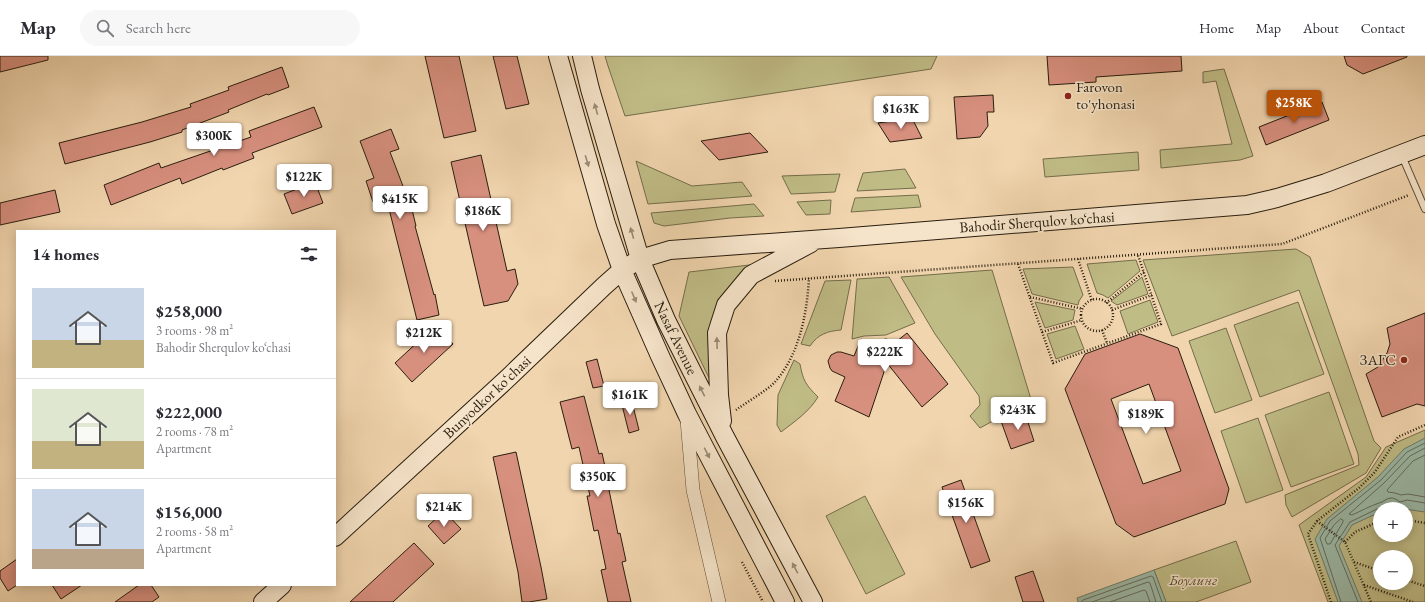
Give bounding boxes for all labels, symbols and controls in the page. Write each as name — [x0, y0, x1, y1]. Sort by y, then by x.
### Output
search box — [80, 10, 360, 46]
text: Map — [20, 15, 56, 40]
icon: search — [94, 17, 116, 39]
text: Search here — [126, 18, 191, 37]
text: Home — [1199, 19, 1234, 37]
text: Map — [1256, 19, 1281, 37]
text: About — [1303, 19, 1339, 37]
text: Contact — [1361, 19, 1405, 37]
place label: Farovon to'yhonasi — [1076, 77, 1136, 113]
pin: $258K — [1266, 90, 1322, 124]
marker: Farovon to'yhonasi — [1063, 91, 1073, 101]
text: $258K — [1276, 94, 1312, 111]
pin: $163K — [873, 96, 929, 130]
text: $163K — [883, 100, 919, 117]
one-way arrow — [593, 102, 599, 114]
pin: $300K — [186, 123, 242, 157]
text: $300K — [196, 127, 232, 144]
one-way arrow — [584, 155, 590, 167]
pin: $122K — [276, 164, 332, 198]
text: $122K — [286, 168, 322, 185]
pin: $415K — [372, 186, 428, 220]
text: $415K — [382, 190, 418, 207]
pin: $186K — [455, 198, 511, 232]
text: $186K — [465, 202, 501, 219]
street label: Bahodir Sherqulov ko‘chasi — [959, 207, 1116, 236]
one-way arrow — [629, 227, 635, 239]
text: 14 homes — [32, 243, 99, 265]
icon: filters — [298, 243, 320, 265]
one-way arrow — [631, 291, 637, 302]
street label: Nasaf Avenue — [650, 298, 702, 378]
text: $258,000 — [156, 300, 222, 322]
icon: home — [64, 304, 112, 352]
pin: $212K — [396, 320, 452, 354]
text: 3 rooms · 98 m² — [156, 322, 233, 339]
text: $212K — [406, 324, 442, 341]
one-way arrow — [714, 336, 720, 349]
text: Bahodir Sherqulov ko‘chasi — [156, 339, 291, 356]
pin: $222K — [857, 339, 913, 373]
text: $222K — [867, 343, 903, 360]
place label: ЗАГС — [1360, 350, 1396, 369]
street label: Bunyodkor koʻchasi — [439, 351, 535, 442]
marker: ЗАГС — [1399, 355, 1409, 365]
pin: $161K — [602, 382, 658, 416]
one-way arrow — [698, 385, 705, 396]
text: $161K — [612, 386, 648, 403]
pin: $243K — [990, 397, 1046, 431]
text: $222,000 — [156, 401, 222, 423]
text: $243K — [1000, 401, 1036, 418]
pin: $189K — [1118, 401, 1174, 435]
icon: home — [64, 405, 112, 453]
text: $189K — [1128, 405, 1164, 422]
text: 2 rooms · 78 m² — [156, 423, 233, 440]
text: Apartment — [156, 440, 211, 457]
one-way arrow — [704, 447, 710, 458]
pin: $350K — [570, 464, 626, 498]
text: $350K — [580, 468, 616, 485]
pin: $156K — [938, 490, 994, 524]
pin: $214K — [416, 494, 472, 528]
text: $156K — [948, 494, 984, 511]
text: $214K — [426, 498, 462, 515]
text: $156,000 — [156, 501, 222, 523]
map controls — [1373, 502, 1413, 590]
button: + — [1373, 502, 1413, 542]
icon: home — [64, 505, 112, 553]
text: 2 rooms · 58 m² — [156, 523, 233, 540]
text: Apartment — [156, 540, 211, 557]
button: − — [1373, 550, 1413, 590]
one-way arrow — [791, 562, 798, 573]
park label: Боулинг — [1168, 570, 1217, 589]

